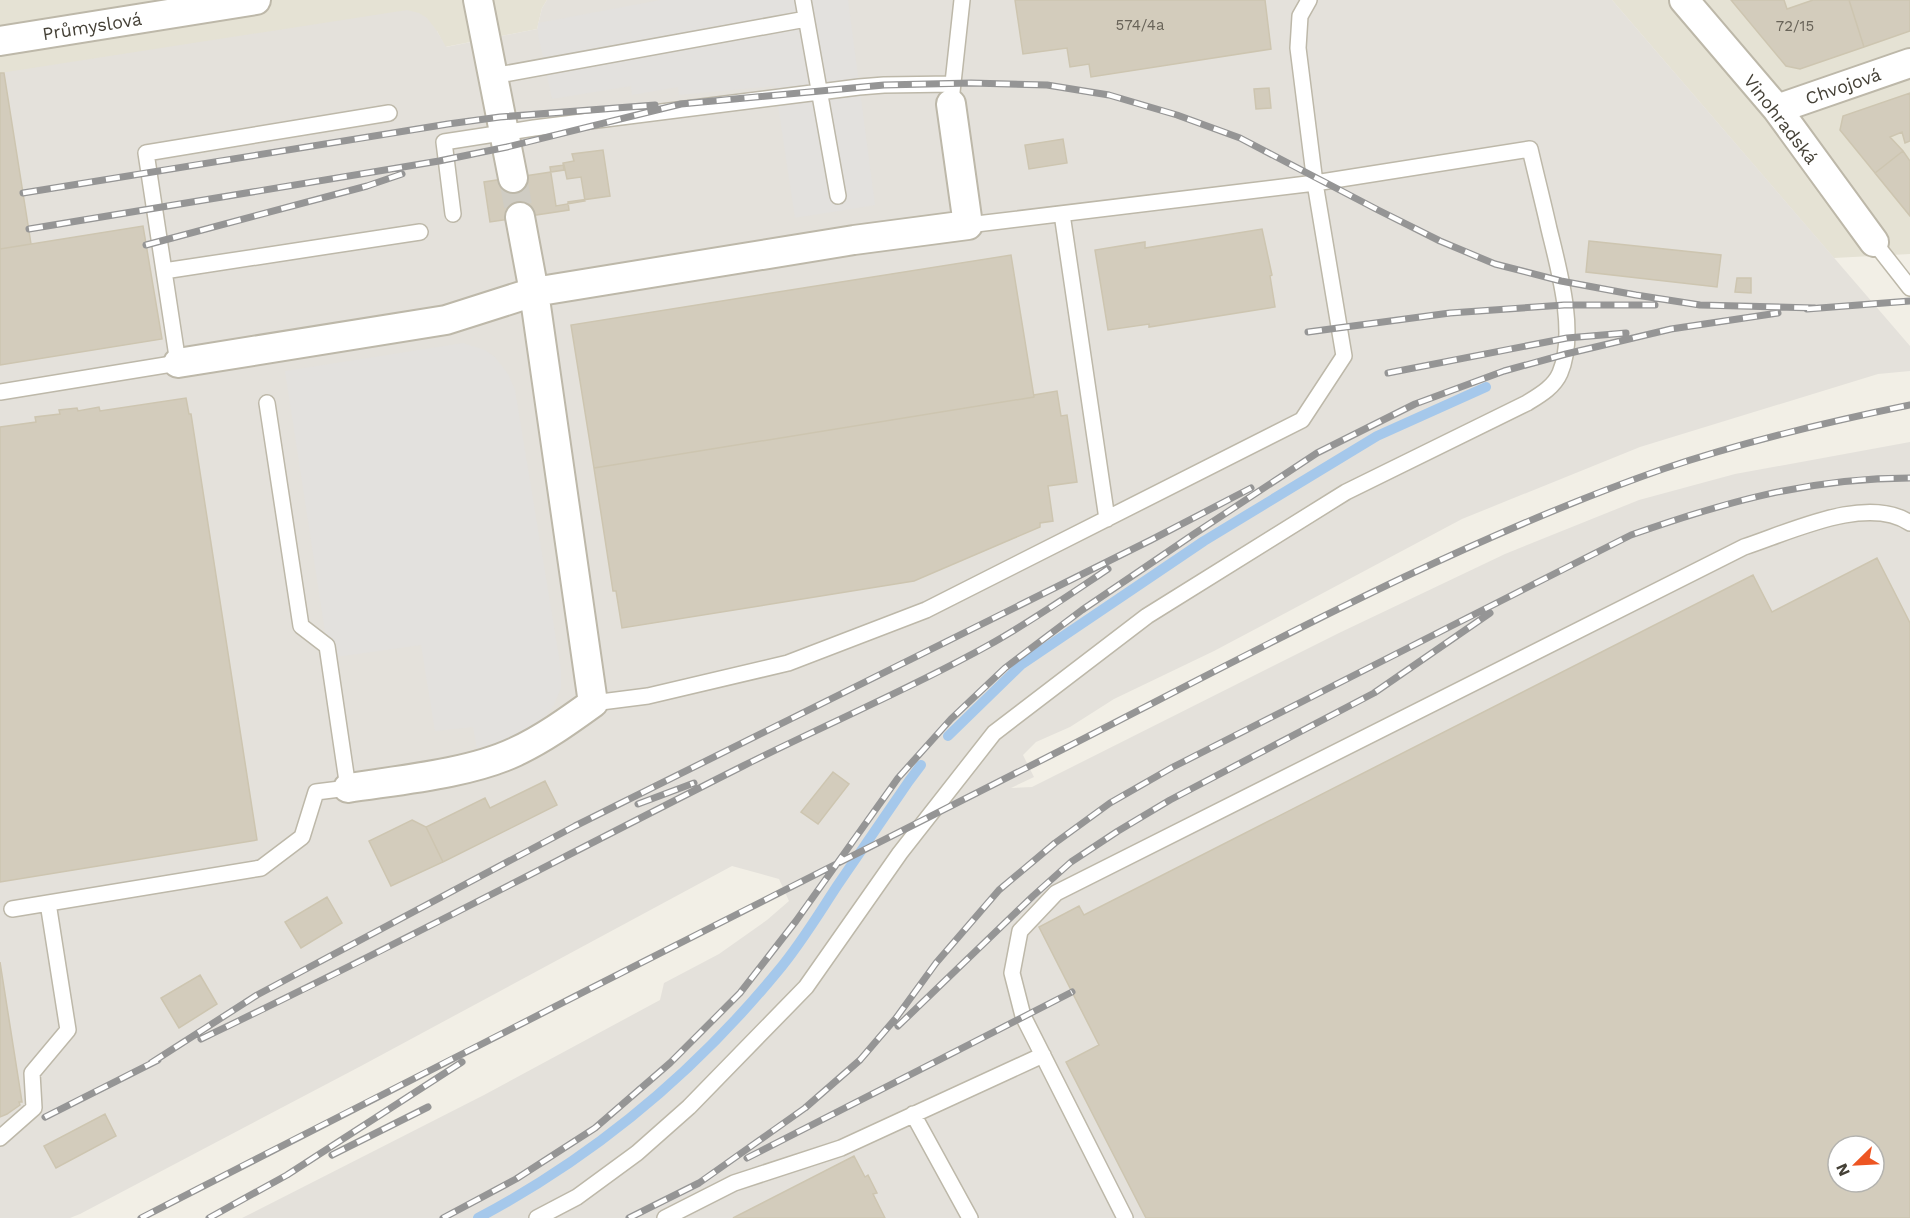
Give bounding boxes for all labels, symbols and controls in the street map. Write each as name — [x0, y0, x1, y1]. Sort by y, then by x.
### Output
street label: Průmyslová — [41, 8, 143, 44]
house number: 574/4a — [1116, 16, 1165, 34]
house number: 72/15 — [1776, 17, 1814, 35]
street label: Chvojová — [1803, 63, 1883, 109]
street label: Vinohradská — [1740, 70, 1822, 168]
north arrow — [1826, 1134, 1886, 1194]
text: N — [1832, 1161, 1854, 1179]

